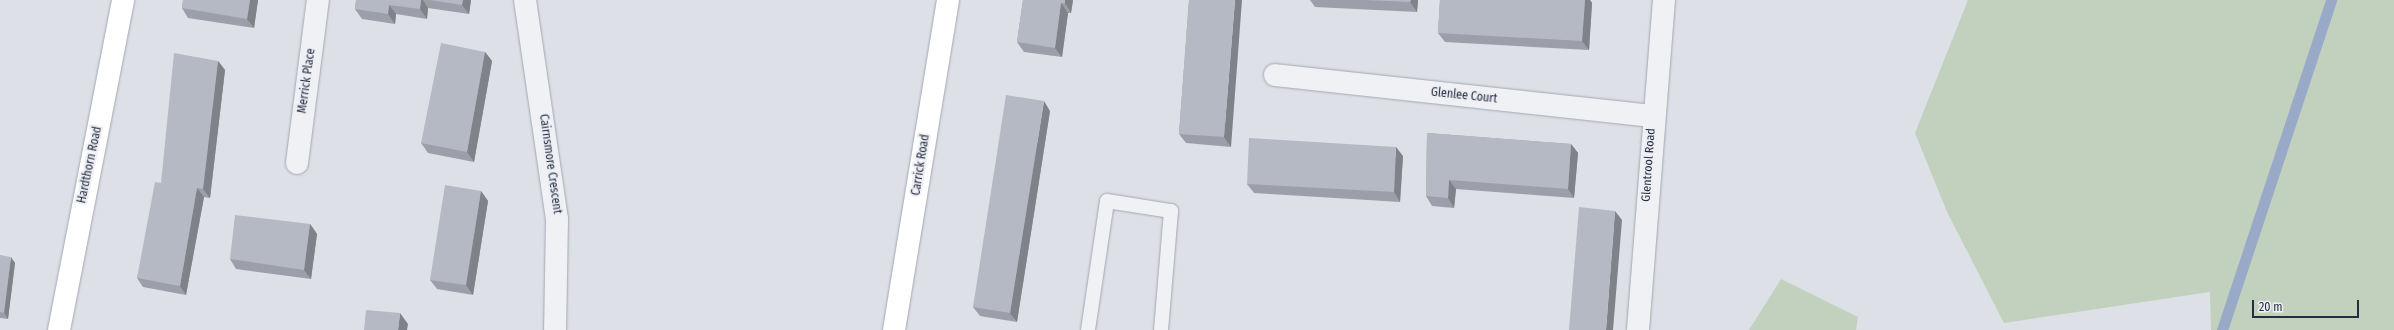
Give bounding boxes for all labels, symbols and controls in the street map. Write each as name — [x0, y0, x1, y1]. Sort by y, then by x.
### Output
street label: Merrick Place — [295, 48, 319, 114]
street label: Glenlee Court — [1430, 85, 1498, 107]
street label: Cairnsmore Crescent — [536, 113, 564, 215]
street label: Hardthorn Road — [75, 125, 105, 205]
street label: Glentrool Road — [1639, 128, 1659, 202]
street label: Carrick Road — [909, 133, 933, 197]
scale bar — [2254, 292, 2361, 318]
text: 20 m — [2259, 300, 2283, 314]

